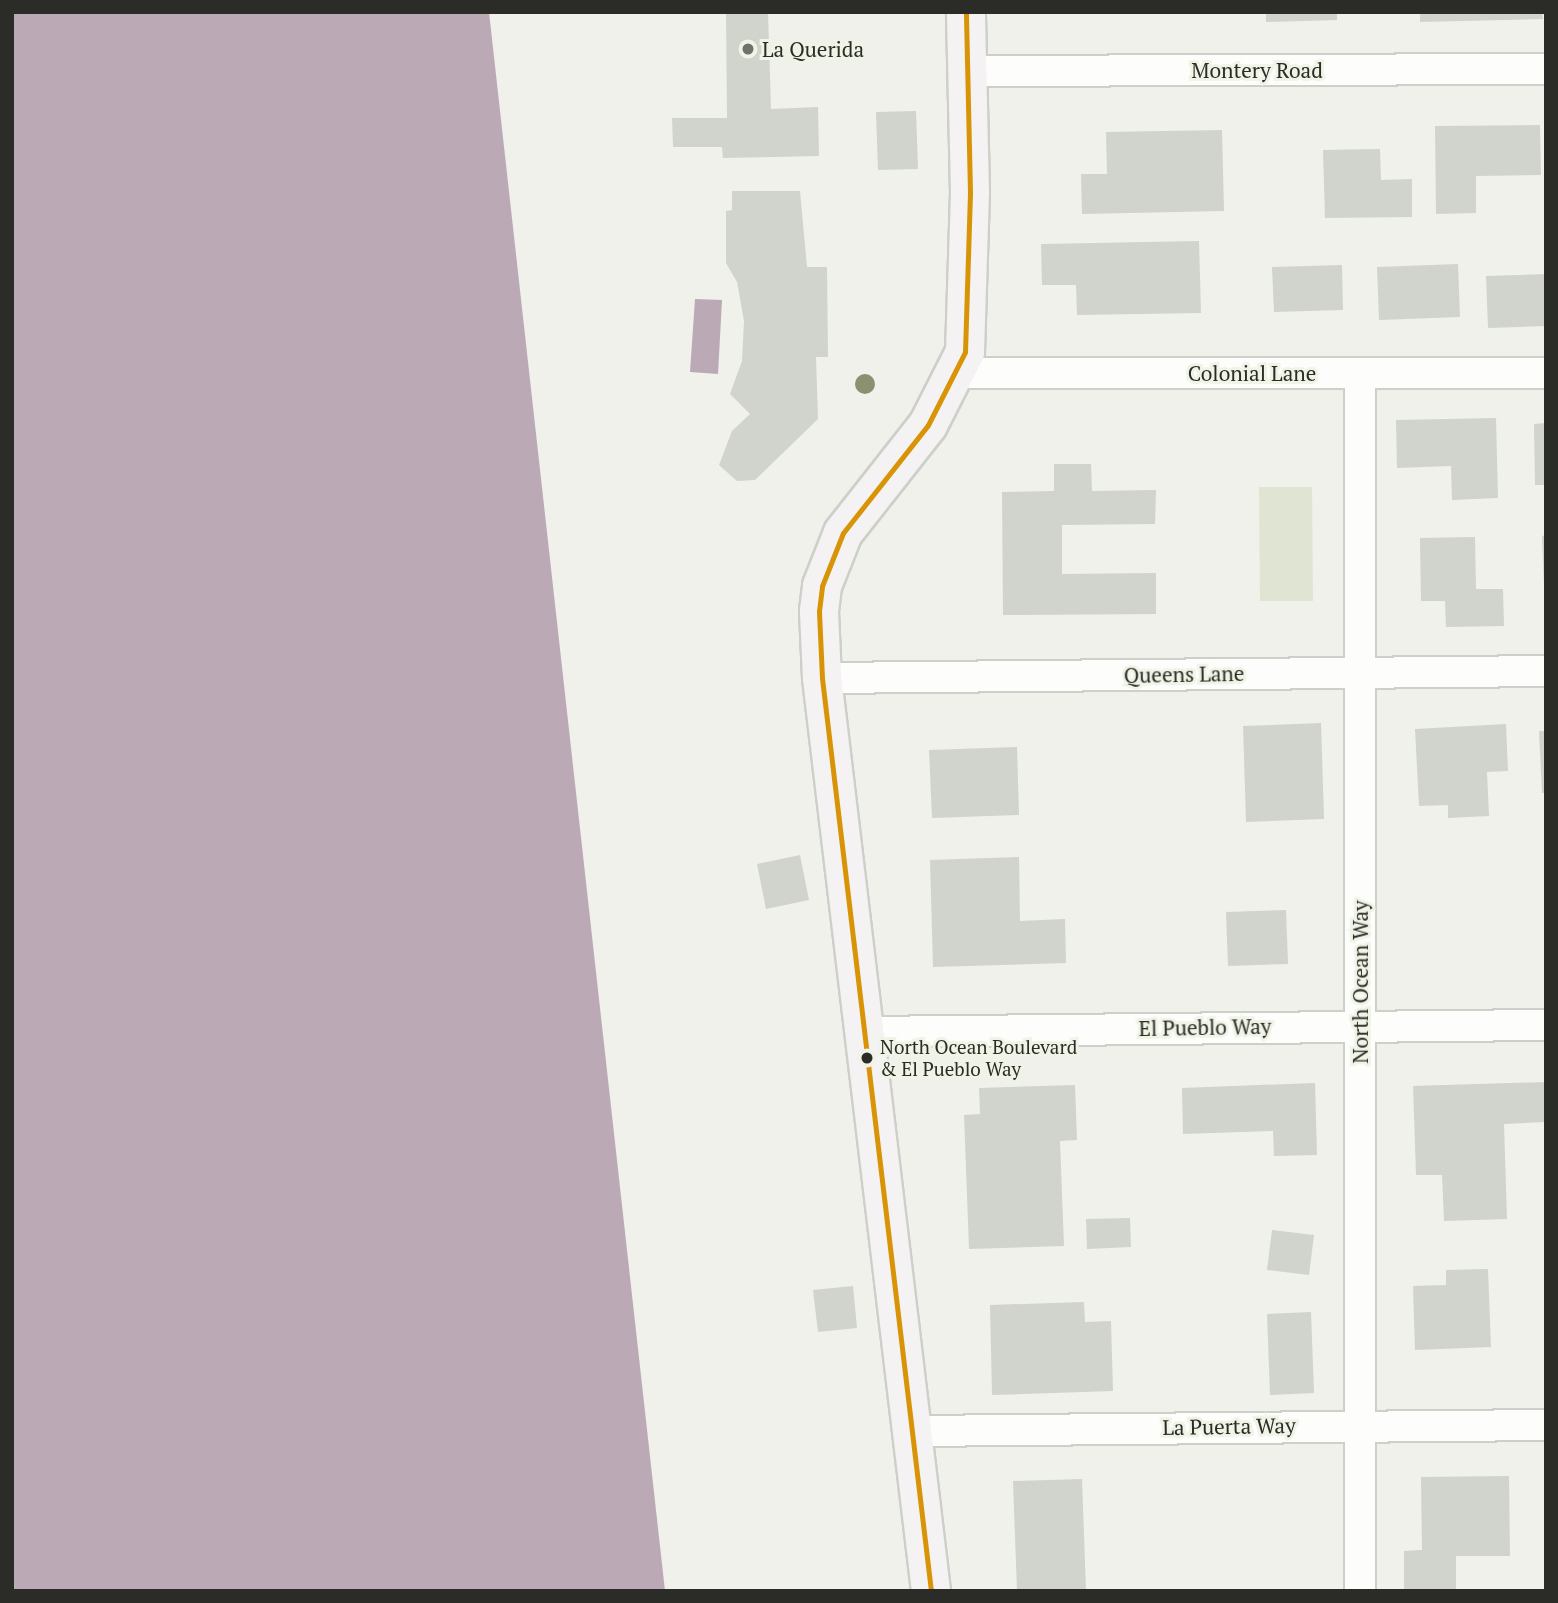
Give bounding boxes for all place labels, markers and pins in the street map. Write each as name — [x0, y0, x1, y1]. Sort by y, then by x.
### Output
place label: La Querida — [762, 36, 864, 62]
marker: La Querida — [740, 41, 756, 57]
place label: North Ocean Boulevard & El Pueblo Way — [880, 1036, 1077, 1080]
marker: North Ocean Boulevard & El Pueblo Way — [860, 1051, 874, 1065]

